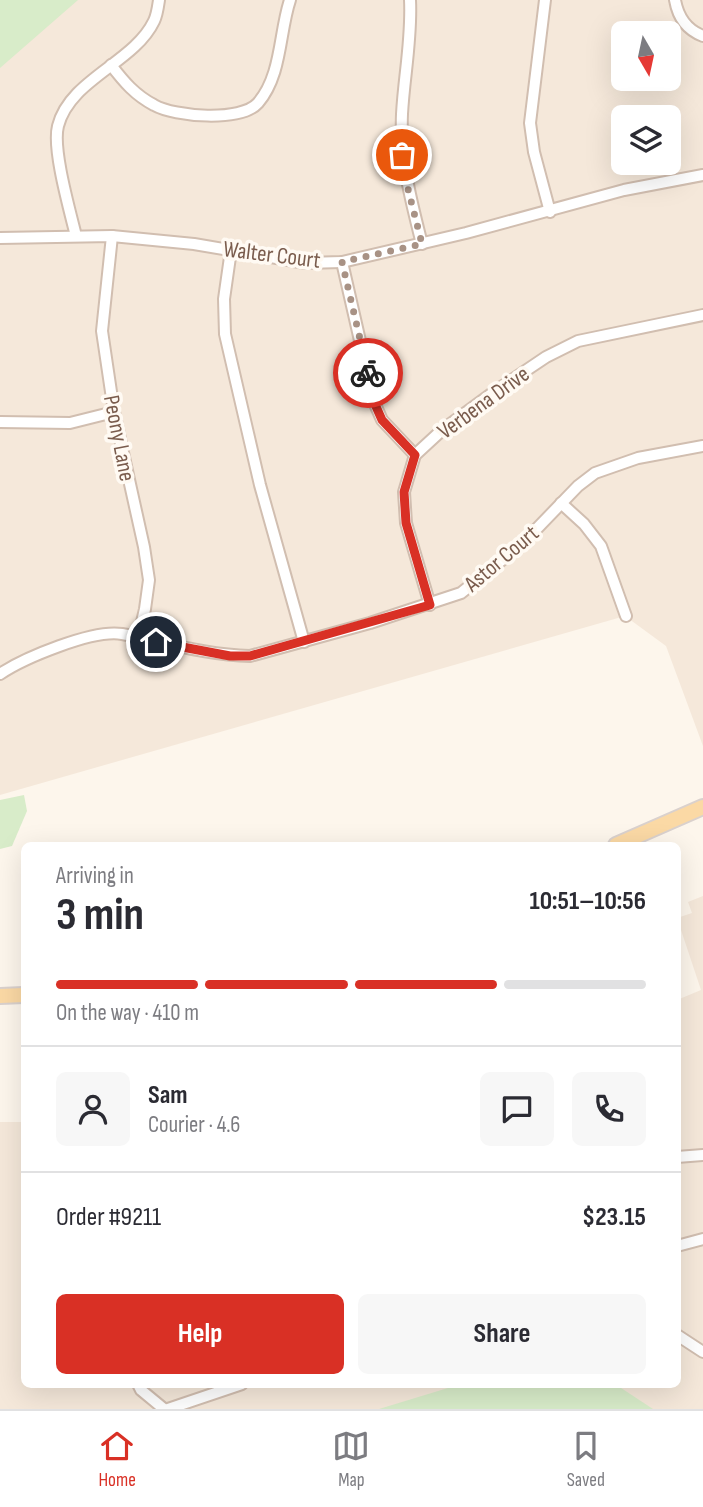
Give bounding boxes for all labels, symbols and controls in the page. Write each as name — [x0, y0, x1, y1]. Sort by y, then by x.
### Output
north arrow — [611, 21, 681, 91]
map controls — [611, 21, 681, 175]
button: layers — [611, 105, 681, 175]
pin — [372, 125, 432, 185]
icon: bag — [383, 136, 421, 174]
street label: Walter Court — [222, 235, 322, 275]
courier — [333, 338, 403, 408]
icon: bike — [349, 354, 387, 392]
street label: Verbena Drive — [432, 360, 535, 446]
street label: Peony Lane — [97, 393, 141, 484]
street label: Astor Court — [458, 519, 545, 599]
pin — [126, 612, 186, 672]
icon: home — [137, 623, 175, 661]
text: Arriving in — [56, 862, 134, 890]
text: 10:51–10:56 — [530, 886, 646, 917]
text: 3 min — [56, 888, 144, 943]
text: On the way · 410 m — [56, 999, 199, 1027]
button: person — [56, 1072, 130, 1146]
button: chat — [480, 1072, 554, 1146]
button: phone — [572, 1072, 646, 1146]
text: Sam — [148, 1080, 188, 1111]
text: Courier · 4.6 — [148, 1111, 240, 1139]
text: Order #9211 — [56, 1202, 161, 1233]
text: $23.15 — [582, 1202, 646, 1233]
button: Help — [56, 1294, 344, 1374]
button: Share — [358, 1294, 646, 1374]
tab: Home — [98, 1427, 136, 1492]
tab: Map — [332, 1427, 370, 1492]
tab: Saved — [567, 1427, 605, 1492]

